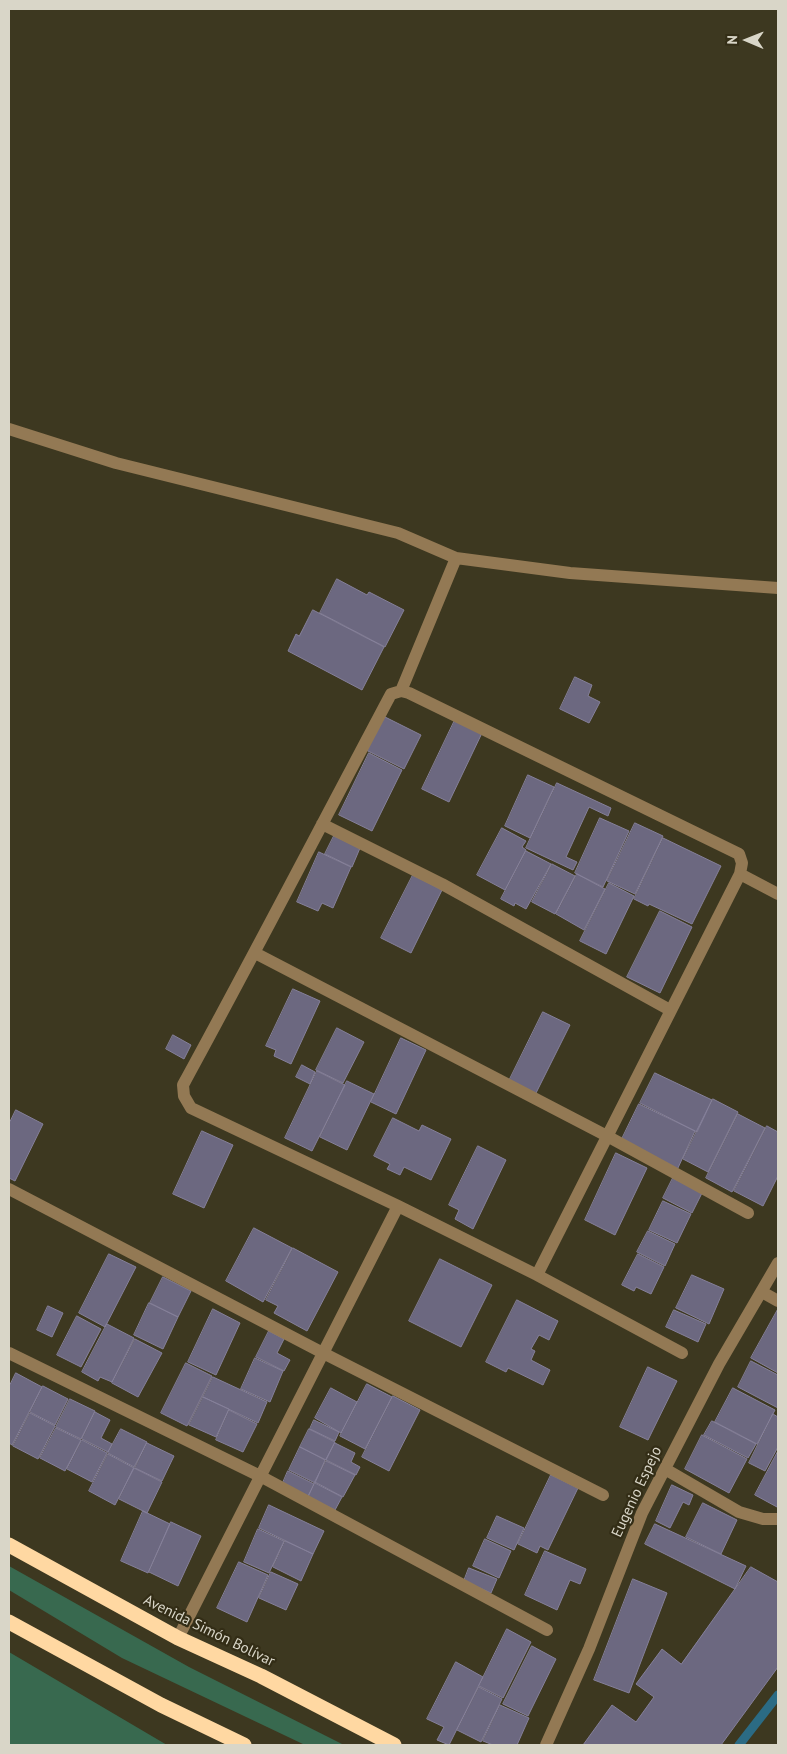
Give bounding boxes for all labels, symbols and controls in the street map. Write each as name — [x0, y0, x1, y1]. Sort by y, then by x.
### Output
north arrow — [722, 15, 772, 65]
text: N — [723, 35, 741, 45]
street label: Eugenio Espejo — [608, 1444, 666, 1540]
street label: Avenida Simón Bolívar — [140, 1591, 278, 1671]

